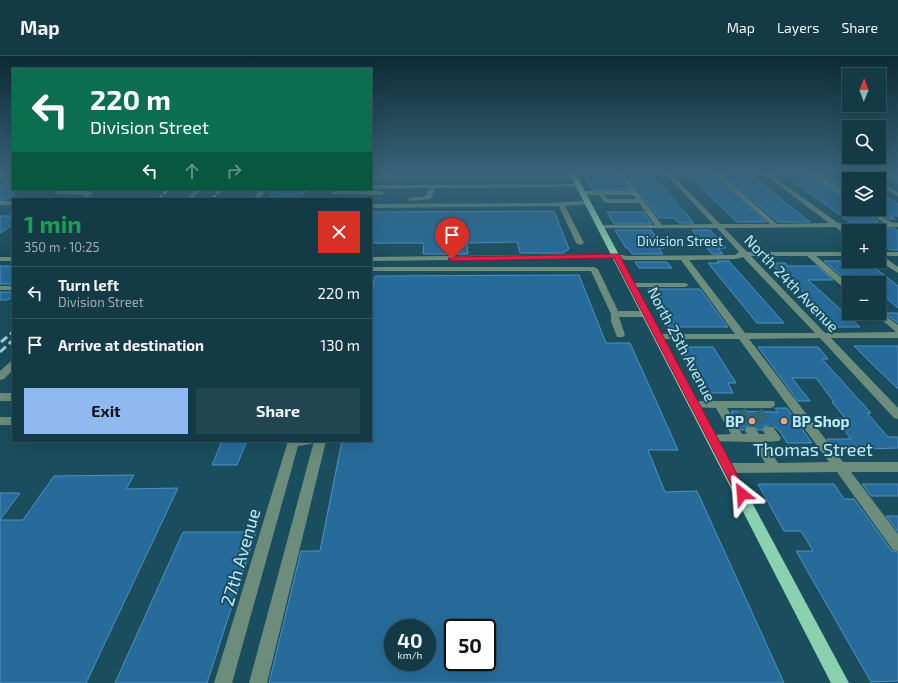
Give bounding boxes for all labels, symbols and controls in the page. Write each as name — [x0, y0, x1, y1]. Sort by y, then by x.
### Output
text: Map — [20, 16, 60, 39]
text: Map — [727, 19, 755, 36]
text: Layers — [777, 19, 819, 36]
text: Share — [841, 19, 878, 36]
north arrow — [842, 68, 886, 112]
map controls — [842, 68, 886, 320]
text: 220 m — [90, 82, 171, 116]
icon: left — [24, 84, 76, 136]
text: Division Street — [90, 116, 209, 138]
button: search — [842, 120, 886, 164]
icon: left — [139, 160, 161, 182]
icon: ahead — [181, 160, 203, 182]
icon: right — [223, 160, 245, 182]
button: layers — [842, 172, 886, 216]
text: 1 min — [24, 209, 82, 238]
button: close — [318, 211, 360, 253]
pin — [435, 218, 469, 259]
icon: arrive — [441, 224, 463, 246]
button: + — [842, 224, 886, 268]
street label: North 24th Avenue — [741, 231, 843, 335]
street label: Division Street — [637, 233, 723, 249]
text: 350 m · 10:25 — [24, 239, 100, 255]
text: Turn left — [58, 276, 119, 294]
button: − — [842, 276, 886, 320]
icon: left — [24, 282, 46, 304]
text: 220 m — [318, 284, 360, 302]
street label: North 25th Avenue — [644, 284, 720, 404]
text: Division Street — [58, 294, 144, 310]
icon: arrive — [24, 334, 46, 356]
text: Arrive at destination — [58, 336, 204, 354]
text: 130 m — [320, 336, 360, 354]
button: Exit — [24, 388, 188, 434]
button: Share — [196, 388, 360, 434]
place label: BP — [725, 412, 744, 430]
place label: BP Shop — [792, 412, 850, 430]
marker: BP — [747, 416, 757, 426]
marker: BP Shop — [779, 416, 789, 426]
street label: Thomas Street — [753, 438, 873, 460]
position arrow — [721, 473, 763, 515]
street label: 27th Avenue — [216, 506, 264, 608]
speed limit sign: 50 — [444, 619, 496, 671]
text: 40 — [397, 628, 423, 652]
text: km/h — [398, 649, 422, 661]

